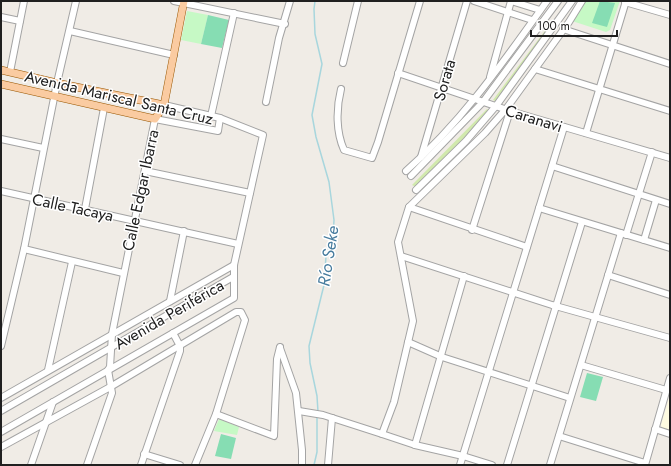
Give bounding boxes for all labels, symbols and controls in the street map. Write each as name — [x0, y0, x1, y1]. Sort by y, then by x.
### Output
scale bar — [531, 12, 617, 38]
text: 100 m — [537, 17, 570, 35]
street label: Sorata — [428, 57, 461, 104]
street label: Avenida Mariscal Santa Cruz — [22, 65, 216, 131]
street label: Caranavi — [502, 99, 565, 138]
street label: Calle Edgar Ibarra — [116, 127, 165, 253]
street label: Calle Tacaya — [30, 188, 116, 227]
water label: Río Seke — [311, 224, 345, 288]
street label: Avenida Periférica — [110, 274, 228, 355]

